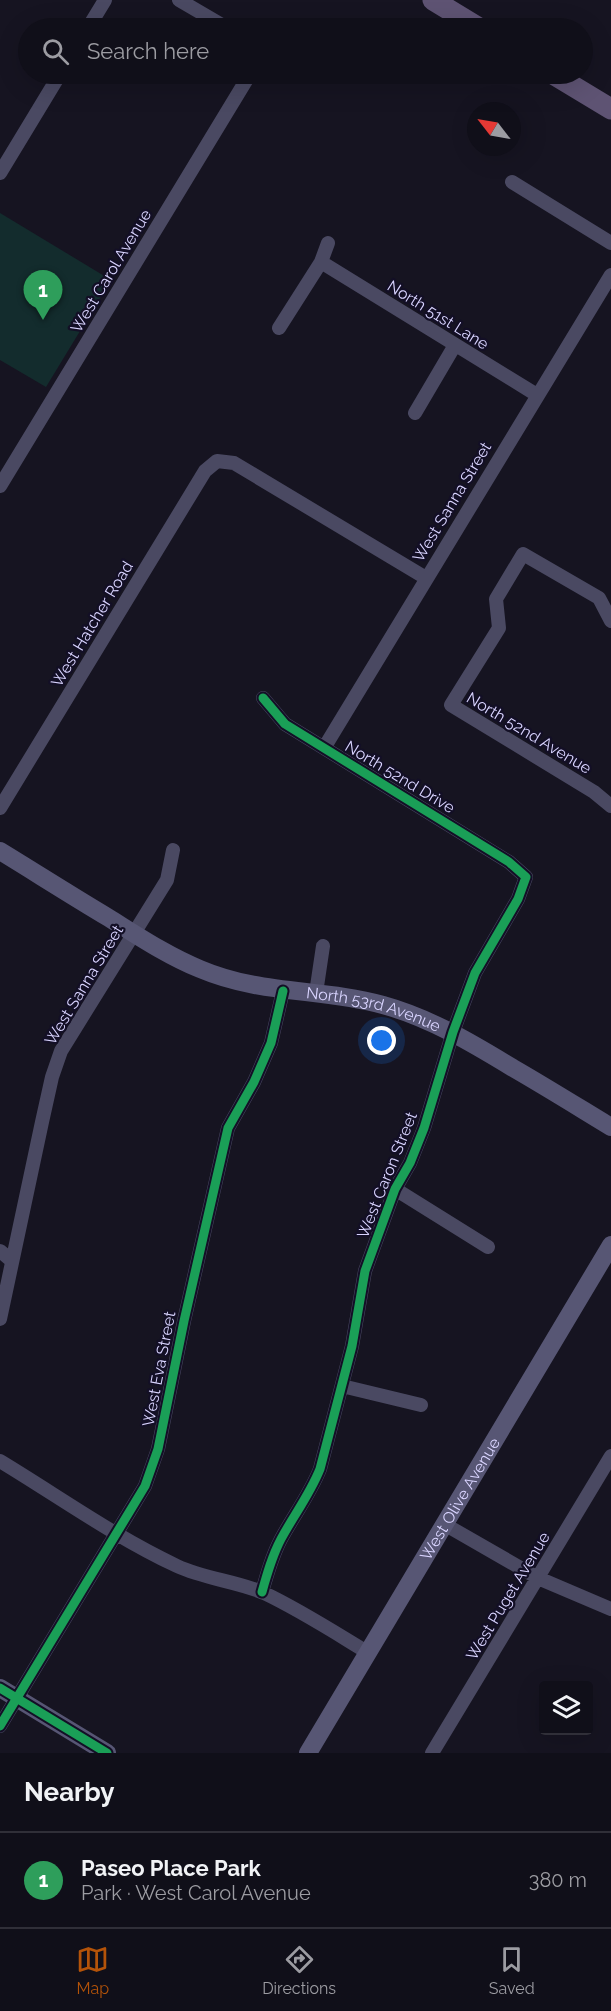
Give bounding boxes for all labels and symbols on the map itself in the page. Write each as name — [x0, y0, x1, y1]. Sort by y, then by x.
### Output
north arrow — [467, 102, 521, 156]
street label: West Carol Avenue — [67, 206, 155, 336]
pin: 1 — [24, 270, 63, 320]
street label: North 51st Lane — [384, 276, 492, 354]
street label: West Sanna Street — [409, 438, 496, 565]
street label: West Hatcher Road — [47, 558, 137, 690]
street label: North 52nd Avenue — [463, 688, 595, 778]
street label: North 52nd Drive — [342, 737, 458, 817]
street label: West Sanna Street — [41, 921, 128, 1048]
street label: North 53rd Avenue — [305, 983, 444, 1035]
your location — [367, 1026, 396, 1055]
street label: West Caron Street — [353, 1108, 421, 1241]
street label: West Eva Street — [138, 1309, 180, 1428]
street label: West Olive Avenue — [416, 1434, 504, 1564]
street label: West Puget Avenue — [462, 1529, 554, 1663]

